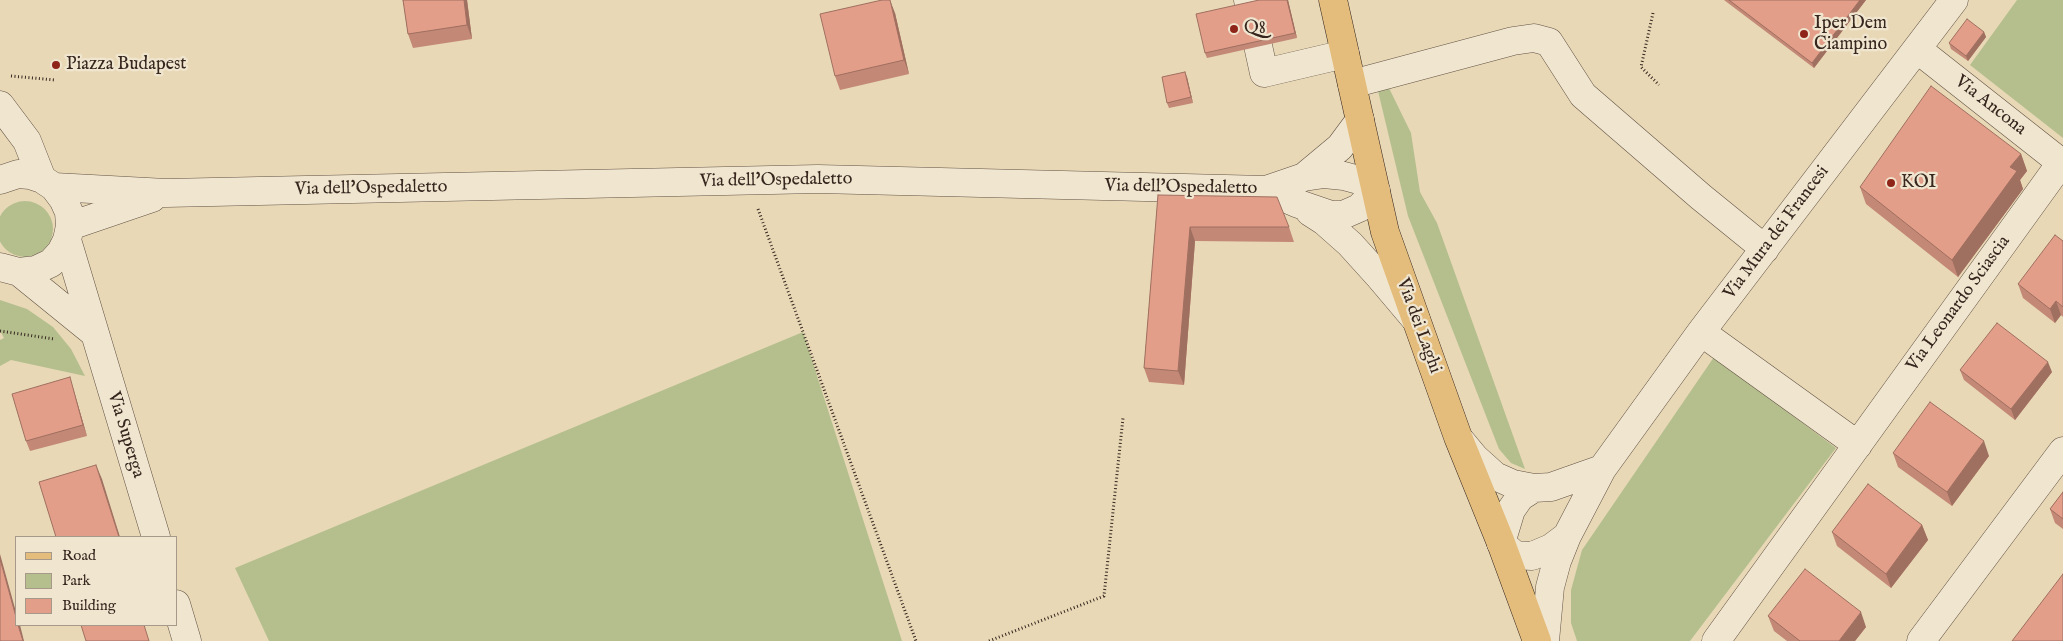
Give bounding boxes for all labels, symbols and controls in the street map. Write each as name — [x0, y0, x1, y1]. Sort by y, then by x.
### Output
place label: Iper Dem Ciampino — [1814, 13, 1887, 56]
place label: Q8 — [1244, 18, 1266, 40]
marker: Q8 — [1228, 23, 1240, 35]
marker: Iper Dem Ciampino — [1798, 28, 1810, 40]
place label: Piazza Budapest — [66, 54, 187, 76]
marker: Piazza Budapest — [50, 59, 62, 71]
street label: Via Ancona — [1950, 71, 2030, 141]
street label: Via Mura dei Francesi — [1720, 162, 1834, 304]
street label: Via dell'Ospedaletto — [699, 169, 853, 193]
place label: KOI — [1901, 172, 1936, 194]
street label: Via dell'Ospedaletto — [1104, 176, 1258, 200]
street label: Via dell'Ospedaletto — [294, 177, 448, 201]
marker: KOI — [1885, 177, 1897, 189]
street label: Via Leonardo Sciascia — [1902, 232, 2016, 376]
street label: Via dei Laghi — [1391, 275, 1445, 377]
street label: Via Superga — [102, 389, 148, 481]
legend — [15, 536, 178, 626]
text: Road — [62, 546, 96, 565]
text: Park — [62, 571, 91, 590]
text: Building — [62, 596, 116, 615]

